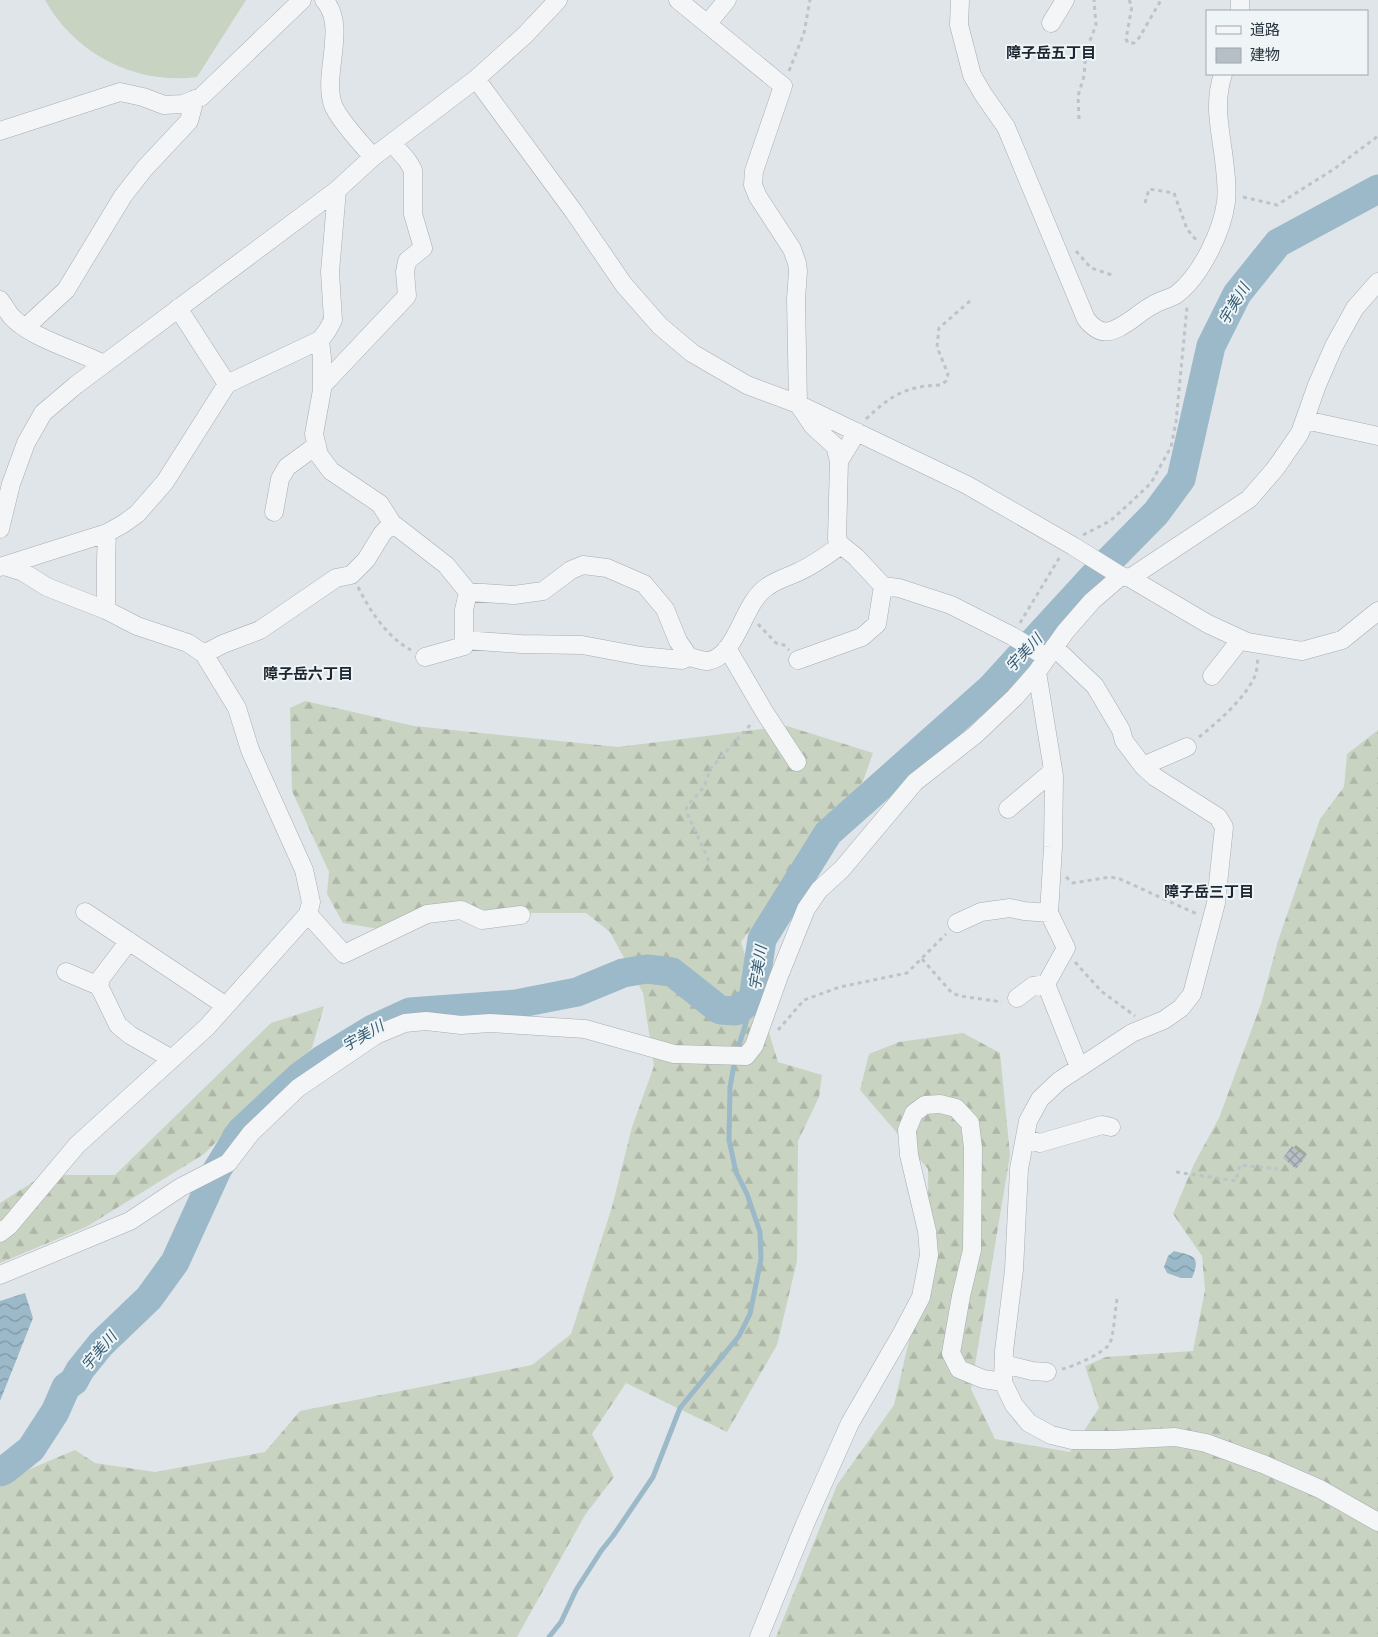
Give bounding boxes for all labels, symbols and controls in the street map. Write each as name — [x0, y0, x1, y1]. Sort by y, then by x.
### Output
legend — [1206, 10, 1368, 75]
text: 道路 — [1250, 21, 1280, 39]
district label: 障子岳五丁目 — [1006, 44, 1096, 62]
text: 建物 — [1250, 46, 1280, 64]
water label: 宇美川 — [1215, 278, 1254, 328]
water label: 宇美川 — [1002, 629, 1047, 676]
district label: 障子岳六丁目 — [263, 665, 353, 683]
district label: 障子岳三丁目 — [1164, 883, 1254, 901]
water label: 宇美川 — [746, 942, 771, 992]
water label: 宇美川 — [339, 1016, 389, 1055]
water label: 宇美川 — [78, 1326, 122, 1374]

